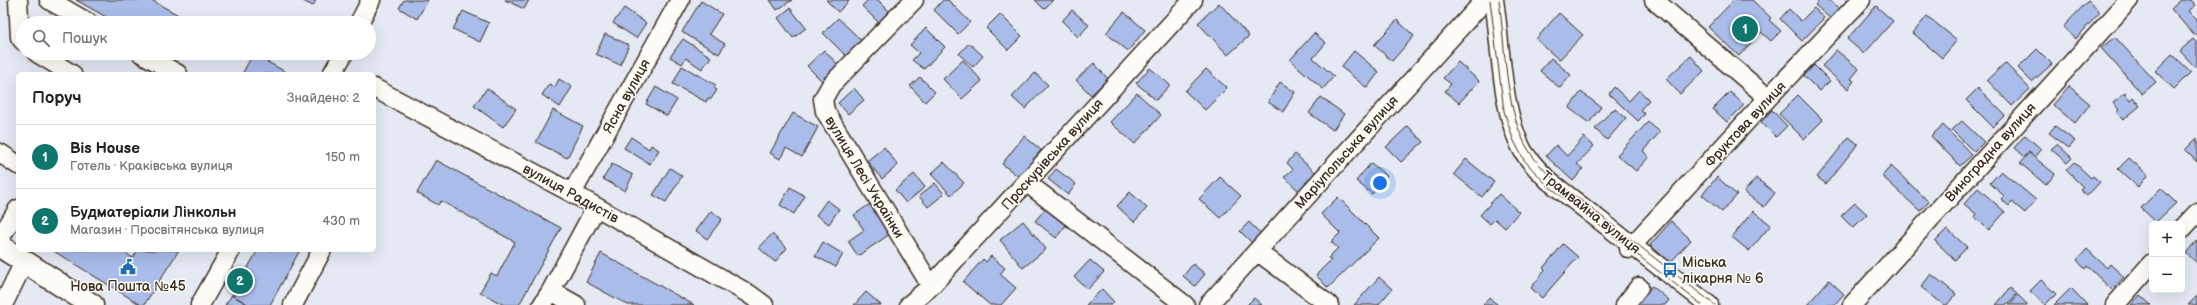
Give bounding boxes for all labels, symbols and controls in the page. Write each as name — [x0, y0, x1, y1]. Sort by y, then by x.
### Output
pin: 1 — [1732, 14, 1758, 44]
search box — [16, 16, 376, 60]
icon: search — [30, 27, 52, 49]
text: Пошук — [62, 29, 108, 48]
street label: Ясна вулиця — [599, 56, 654, 136]
street label: Фруктова вулиця — [1701, 78, 1790, 171]
text: Поруч — [32, 88, 82, 108]
text: Знайдено: 2 — [287, 90, 360, 106]
street label: Маріупольська вулиця — [1291, 92, 1402, 212]
street label: Проскурівська вулиця — [998, 95, 1107, 213]
street label: Виноградна вулиця — [1941, 99, 2040, 205]
street label: вулиця Лесі Українки — [821, 113, 908, 241]
text: Bis House — [70, 139, 140, 158]
text: 1 — [42, 149, 48, 165]
text: 150 m — [326, 149, 360, 165]
text: Готель · Краківська вулиця — [70, 158, 233, 174]
street label: вулиця Радистів — [520, 160, 622, 227]
street label: Трамвайна вулиця — [1538, 167, 1644, 258]
your location — [1370, 173, 1390, 193]
text: Будматеріали Лінкольн — [70, 203, 236, 222]
text: 2 — [41, 213, 49, 229]
text: 430 m — [322, 213, 360, 229]
map controls — [2149, 221, 2185, 293]
button: + — [2149, 221, 2185, 257]
text: Магазин · Просвітянська вулиця — [70, 222, 264, 238]
place label: Міська лікарня № 6 — [1682, 254, 1764, 287]
button: − — [2149, 257, 2185, 293]
public building icon: Нова Пошта №45 — [119, 258, 137, 276]
bus stop icon: Міська лікарня № 6 — [1661, 261, 1679, 279]
pin: 2 — [227, 266, 253, 296]
place label: Нова Пошта №45 — [70, 278, 186, 295]

